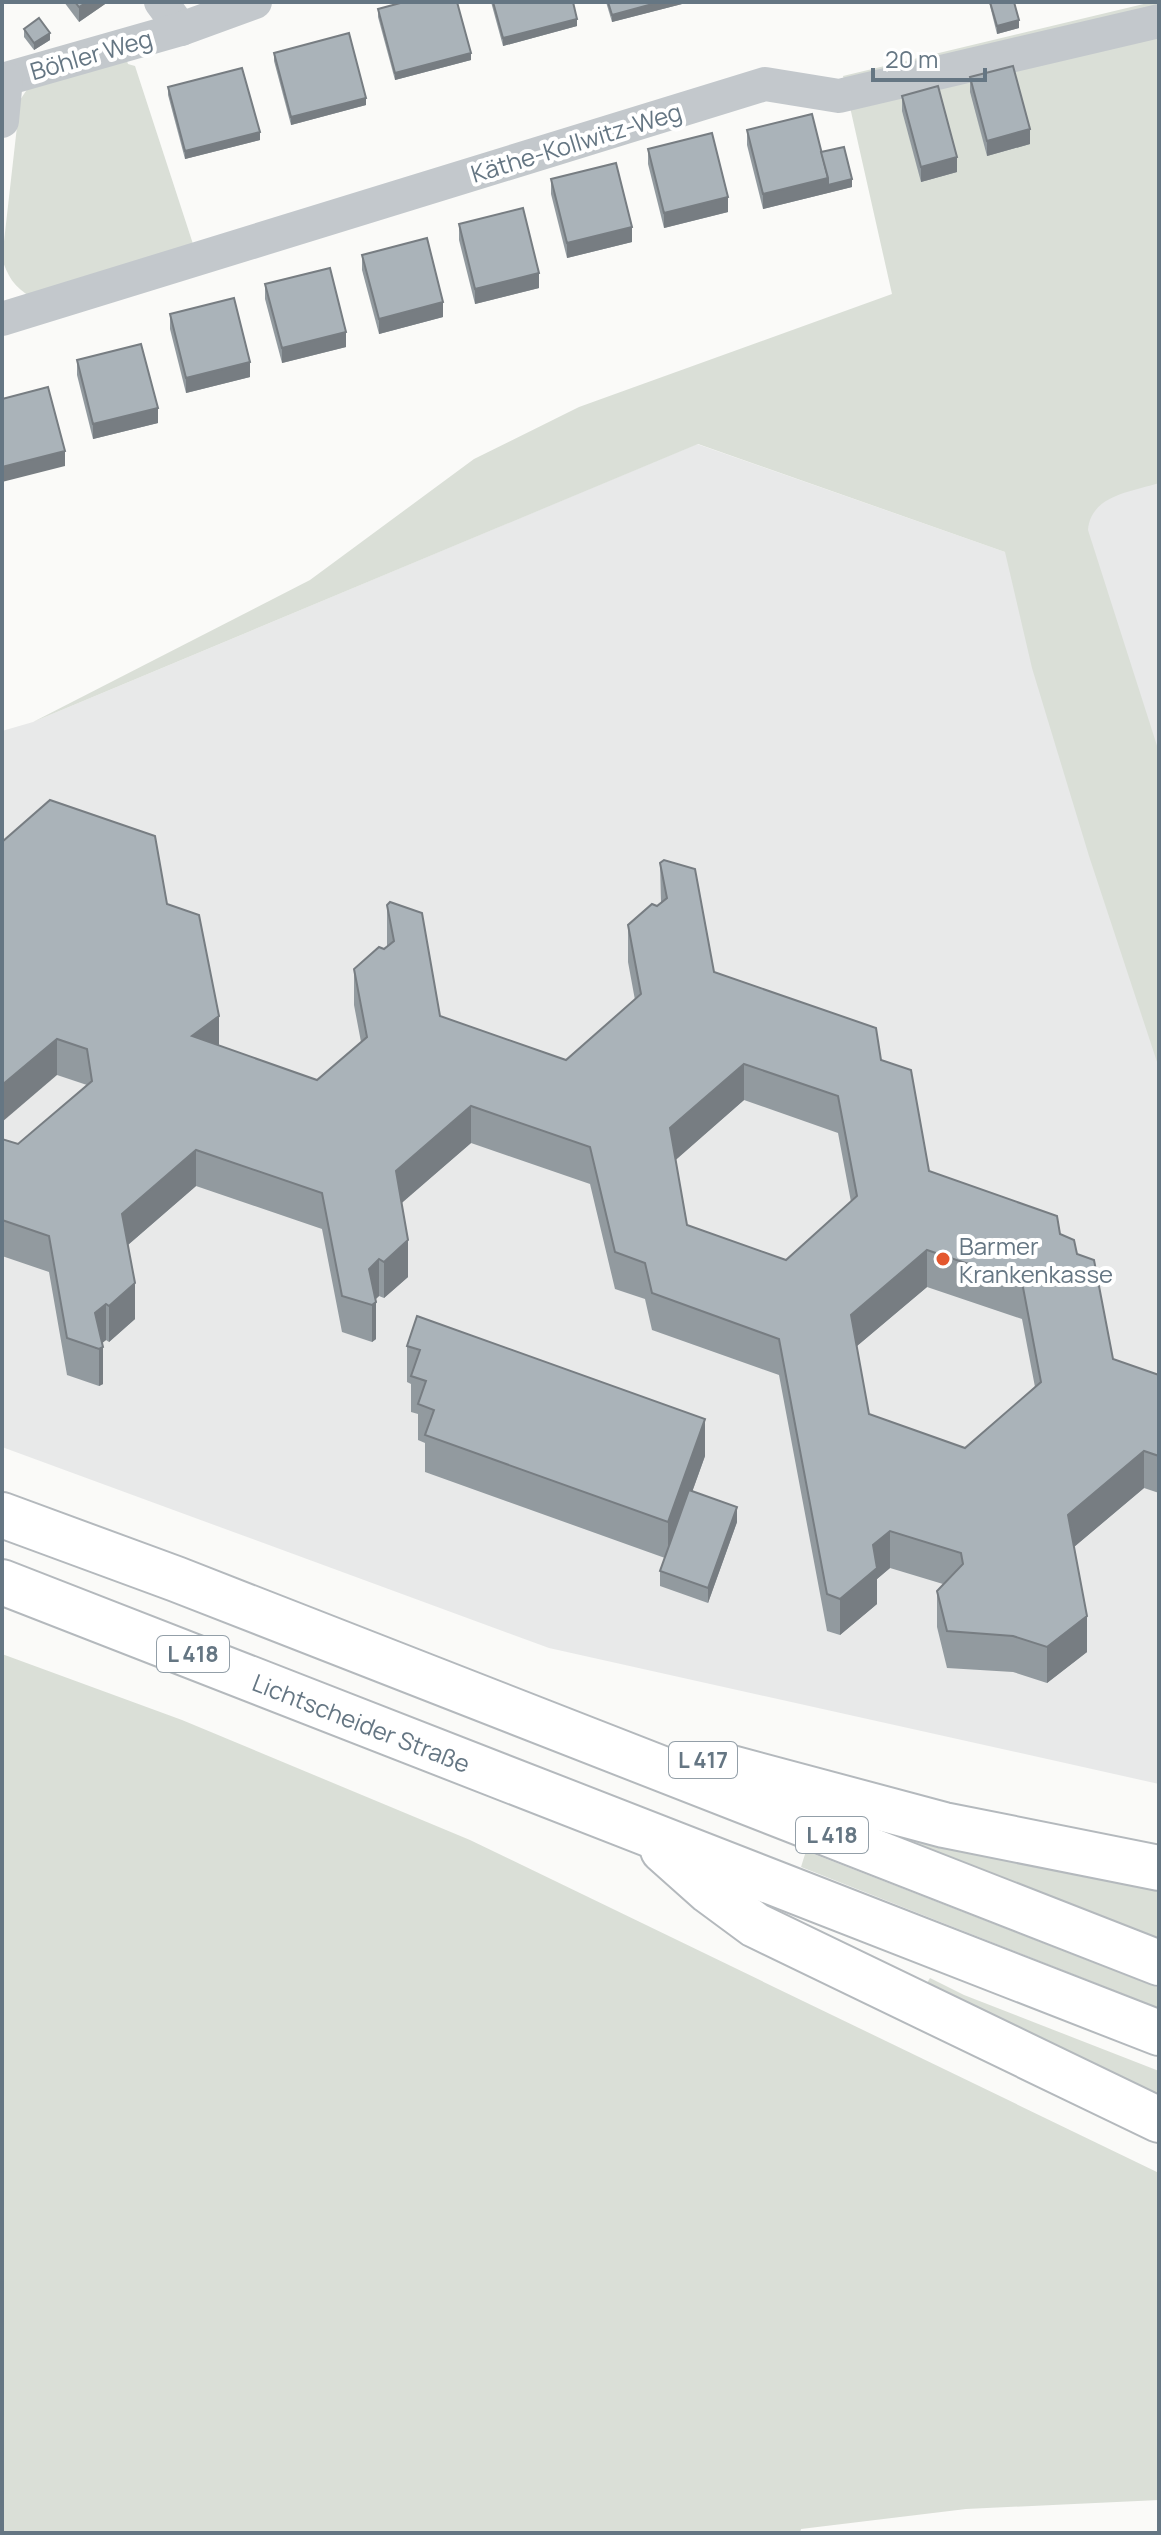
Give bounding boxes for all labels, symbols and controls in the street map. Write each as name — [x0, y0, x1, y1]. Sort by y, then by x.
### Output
street label: Böhler Weg — [26, 21, 156, 87]
scale bar — [873, 32, 985, 82]
text: 20 m — [885, 42, 938, 75]
street label: Käthe-Kollwitz-Weg — [467, 94, 685, 190]
place label: Barmer Krankenkasse — [959, 1229, 1113, 1290]
marker: Barmer Krankenkasse — [934, 1250, 952, 1268]
road number: L 418 — [157, 1636, 229, 1672]
street label: Lichtscheider Straße — [248, 1665, 475, 1780]
road number: L 417 — [669, 1742, 737, 1778]
road number: L 418 — [796, 1817, 868, 1853]

